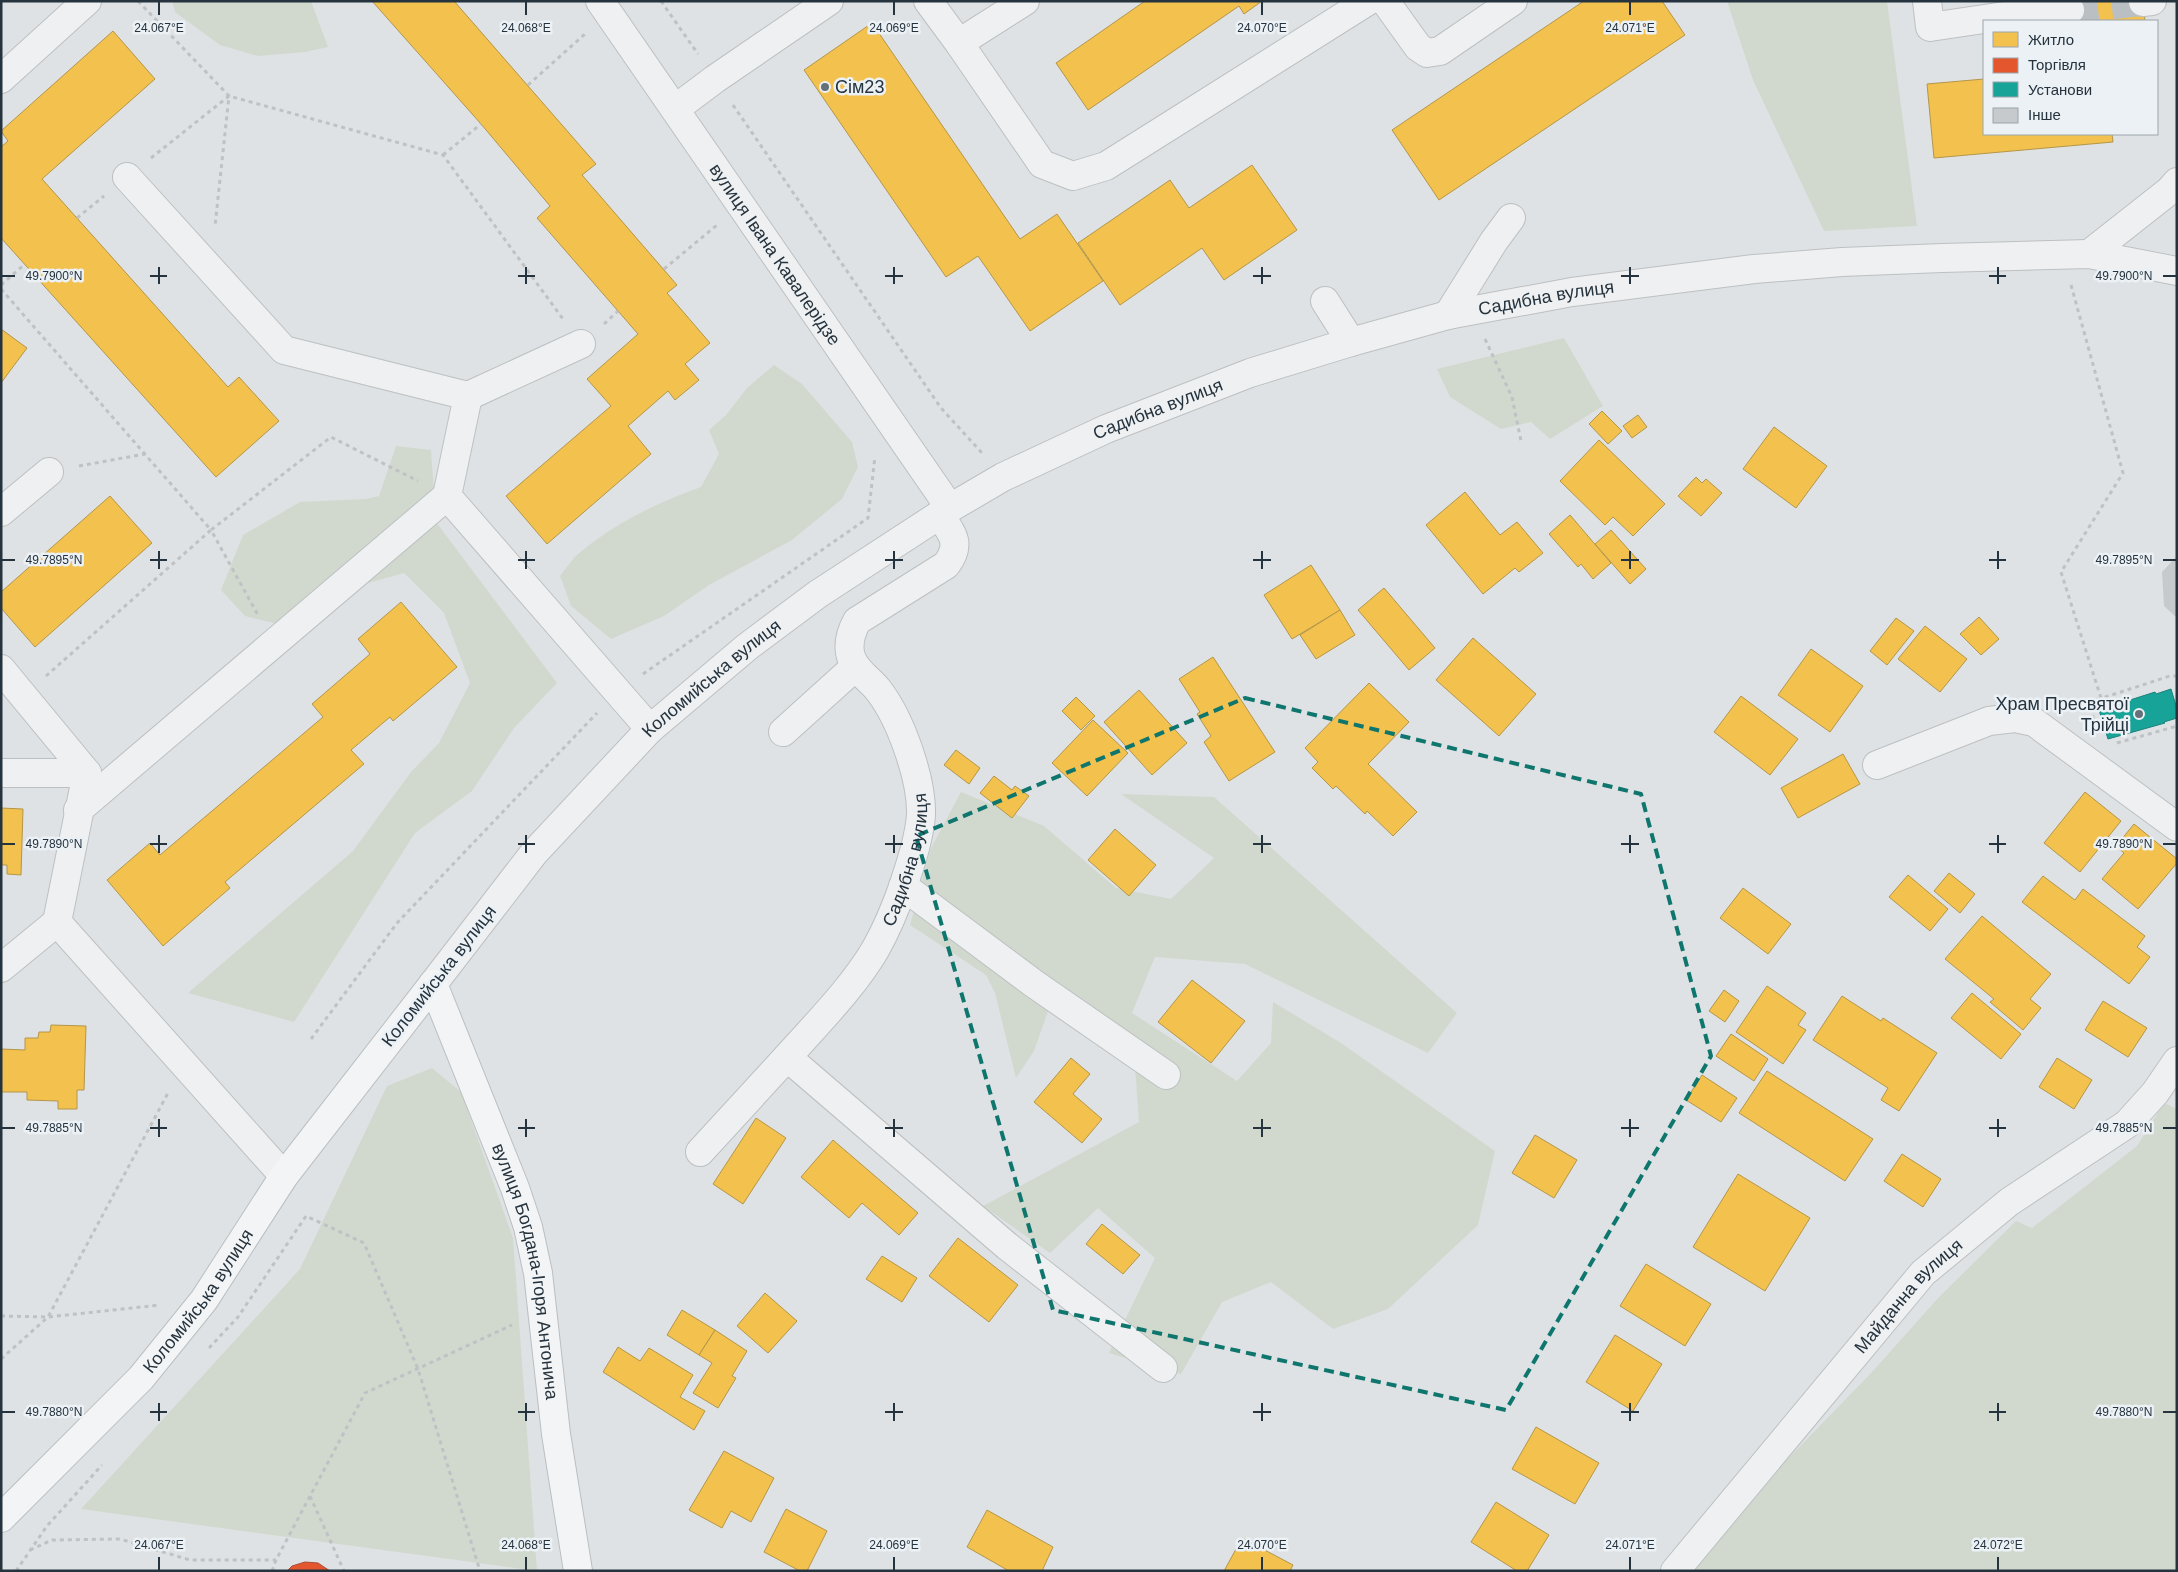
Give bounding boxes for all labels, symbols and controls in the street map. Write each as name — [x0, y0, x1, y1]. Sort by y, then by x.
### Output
legend — [1983, 20, 2158, 135]
text: 24.067°E — [134, 21, 184, 35]
text: 24.068°E — [501, 21, 551, 35]
text: 24.069°E — [869, 21, 919, 35]
text: 24.070°E — [1237, 21, 1287, 35]
text: 24.071°E — [1605, 21, 1655, 35]
text: Житло — [2028, 31, 2074, 48]
text: Торгівля — [2028, 56, 2086, 73]
place label: Сім23 — [835, 77, 884, 97]
marker: Сім23 — [819, 81, 831, 93]
text: Установи — [2028, 81, 2092, 98]
text: Інше — [2028, 106, 2061, 123]
street label: вулиця Івана Кавалерідзе — [705, 160, 845, 349]
text: 49.7900°N — [26, 269, 82, 283]
text: 49.7900°N — [2096, 269, 2152, 283]
street label: Садибна вулиця — [1477, 277, 1615, 319]
street label: Садибна вулиця — [1090, 375, 1226, 444]
text: 49.7895°N — [26, 553, 82, 567]
text: 49.7895°N — [2096, 553, 2152, 567]
street label: Коломийська вулиця — [638, 615, 785, 741]
place label: Храм Пресвятої Трійці — [1995, 694, 2129, 735]
marker: Храм Пресвятої Трійці — [2133, 708, 2145, 720]
street label: Садибна вулиця — [878, 792, 931, 929]
text: 49.7890°N — [26, 837, 82, 851]
text: 49.7890°N — [2096, 837, 2152, 851]
street label: Коломийська вулиця — [378, 902, 500, 1050]
text: 49.7885°N — [26, 1121, 82, 1135]
text: 49.7885°N — [2096, 1121, 2152, 1135]
street label: вулиця Богдана-Ігоря Антонича — [488, 1140, 562, 1402]
street label: Коломийська вулиця — [139, 1225, 257, 1377]
street label: Майданна вулиця — [1851, 1235, 1966, 1357]
text: 49.7880°N — [26, 1405, 82, 1419]
text: 49.7880°N — [2096, 1405, 2152, 1419]
text: 24.067°E — [134, 1538, 184, 1552]
text: 24.068°E — [501, 1538, 551, 1552]
text: 24.069°E — [869, 1538, 919, 1552]
text: 24.070°E — [1237, 1538, 1287, 1552]
text: 24.071°E — [1605, 1538, 1655, 1552]
text: 24.072°E — [1973, 1538, 2023, 1552]

